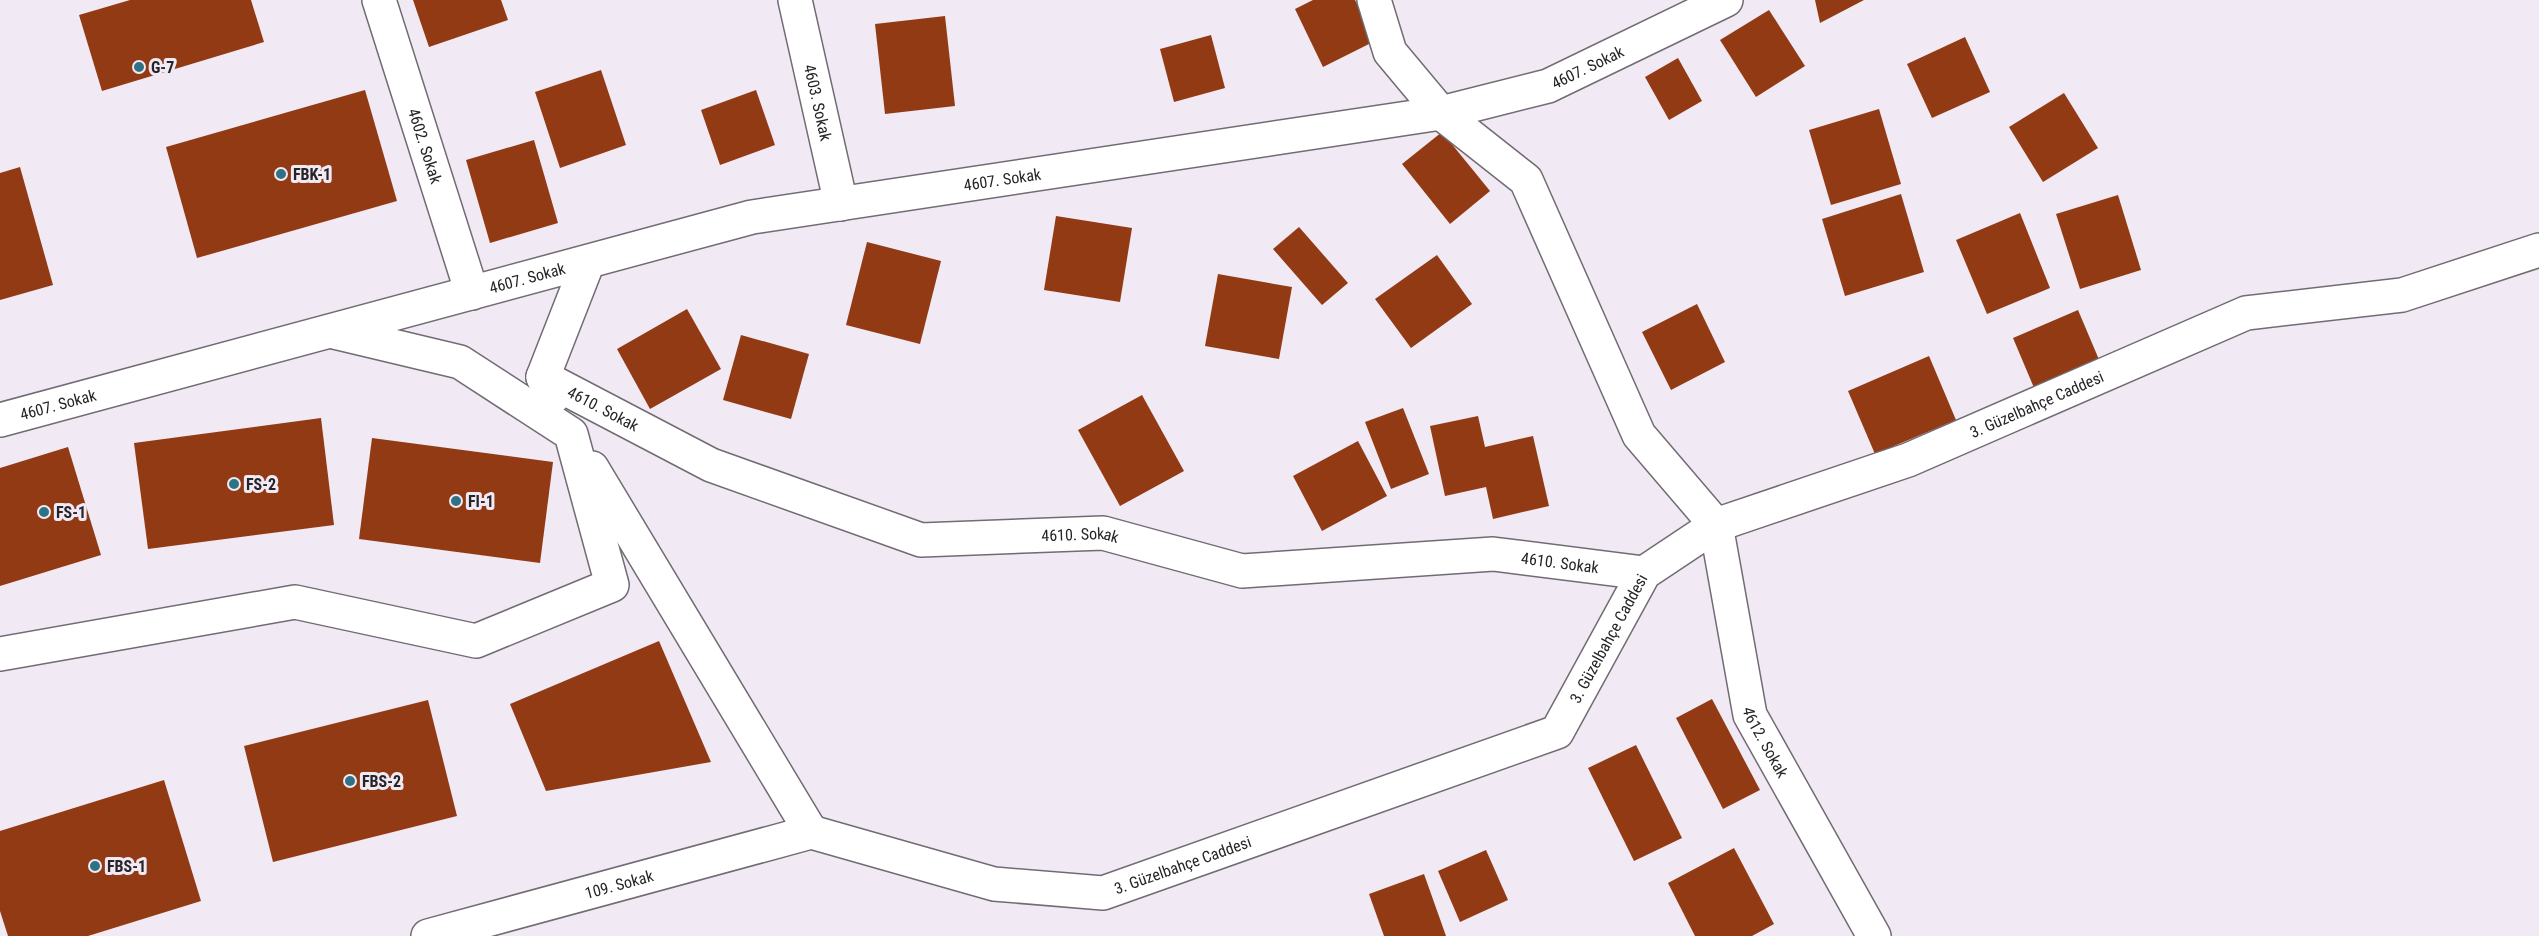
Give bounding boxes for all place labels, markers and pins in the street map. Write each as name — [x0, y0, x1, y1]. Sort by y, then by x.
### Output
place label: G-7 — [151, 58, 174, 77]
marker: G-7 — [132, 60, 146, 74]
place label: FBK-1 — [293, 165, 331, 184]
marker: FBK-1 — [274, 167, 288, 181]
place label: FS-2 — [246, 475, 276, 494]
marker: FS-2 — [227, 477, 241, 491]
place label: FI-1 — [468, 492, 494, 511]
marker: FI-1 — [449, 494, 463, 508]
place label: FS-1 — [56, 503, 86, 522]
marker: FS-1 — [37, 505, 51, 519]
place label: FBS-2 — [362, 772, 401, 791]
marker: FBS-2 — [343, 774, 357, 788]
place label: FBS-1 — [107, 857, 146, 876]
marker: FBS-1 — [88, 859, 102, 873]

